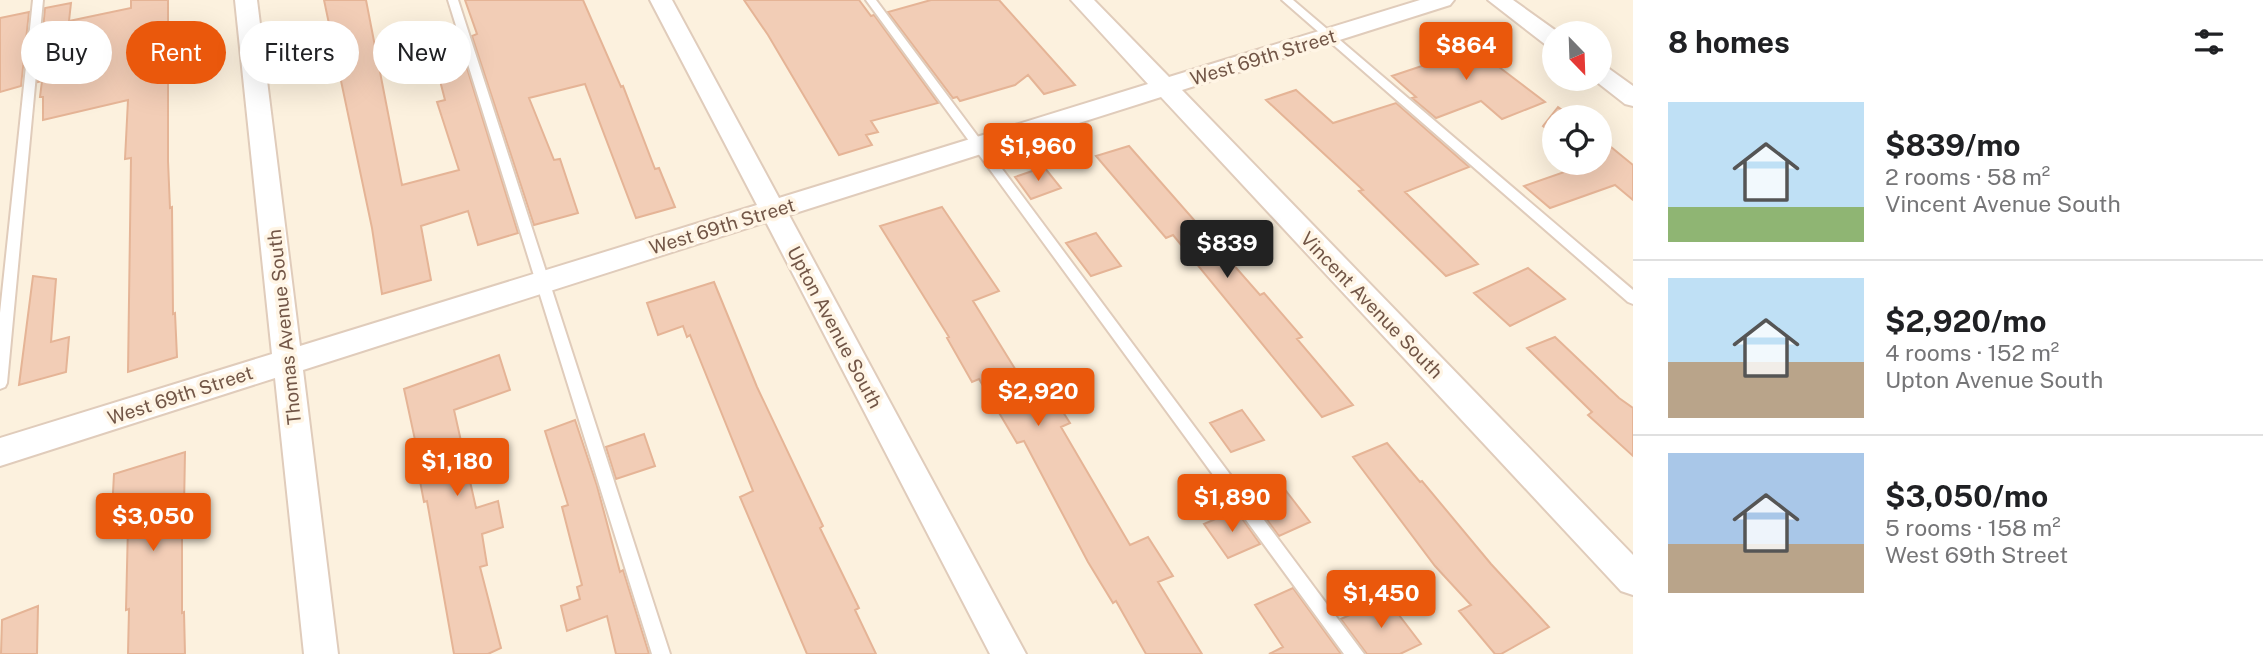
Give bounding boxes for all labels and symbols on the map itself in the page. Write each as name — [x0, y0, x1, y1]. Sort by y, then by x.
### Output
north arrow — [1542, 21, 1612, 91]
pin: $864 — [1425, 22, 1507, 82]
street label: West 69th Street — [1187, 24, 1339, 90]
pin: $1,960 — [981, 124, 1095, 183]
street label: West 69th Street — [646, 193, 798, 259]
pin: $839 — [1186, 220, 1268, 280]
street label: Vincent Avenue South — [1296, 227, 1448, 383]
street label: Thomas Avenue South — [263, 228, 305, 426]
street label: Upton Avenue South — [783, 242, 887, 412]
street label: West 69th Street — [105, 361, 255, 429]
pin: $2,920 — [981, 368, 1095, 428]
pin: $1,180 — [400, 438, 514, 498]
pin: $1,890 — [1175, 475, 1289, 534]
pin: $3,050 — [96, 494, 210, 553]
pin: $1,450 — [1324, 570, 1438, 630]

